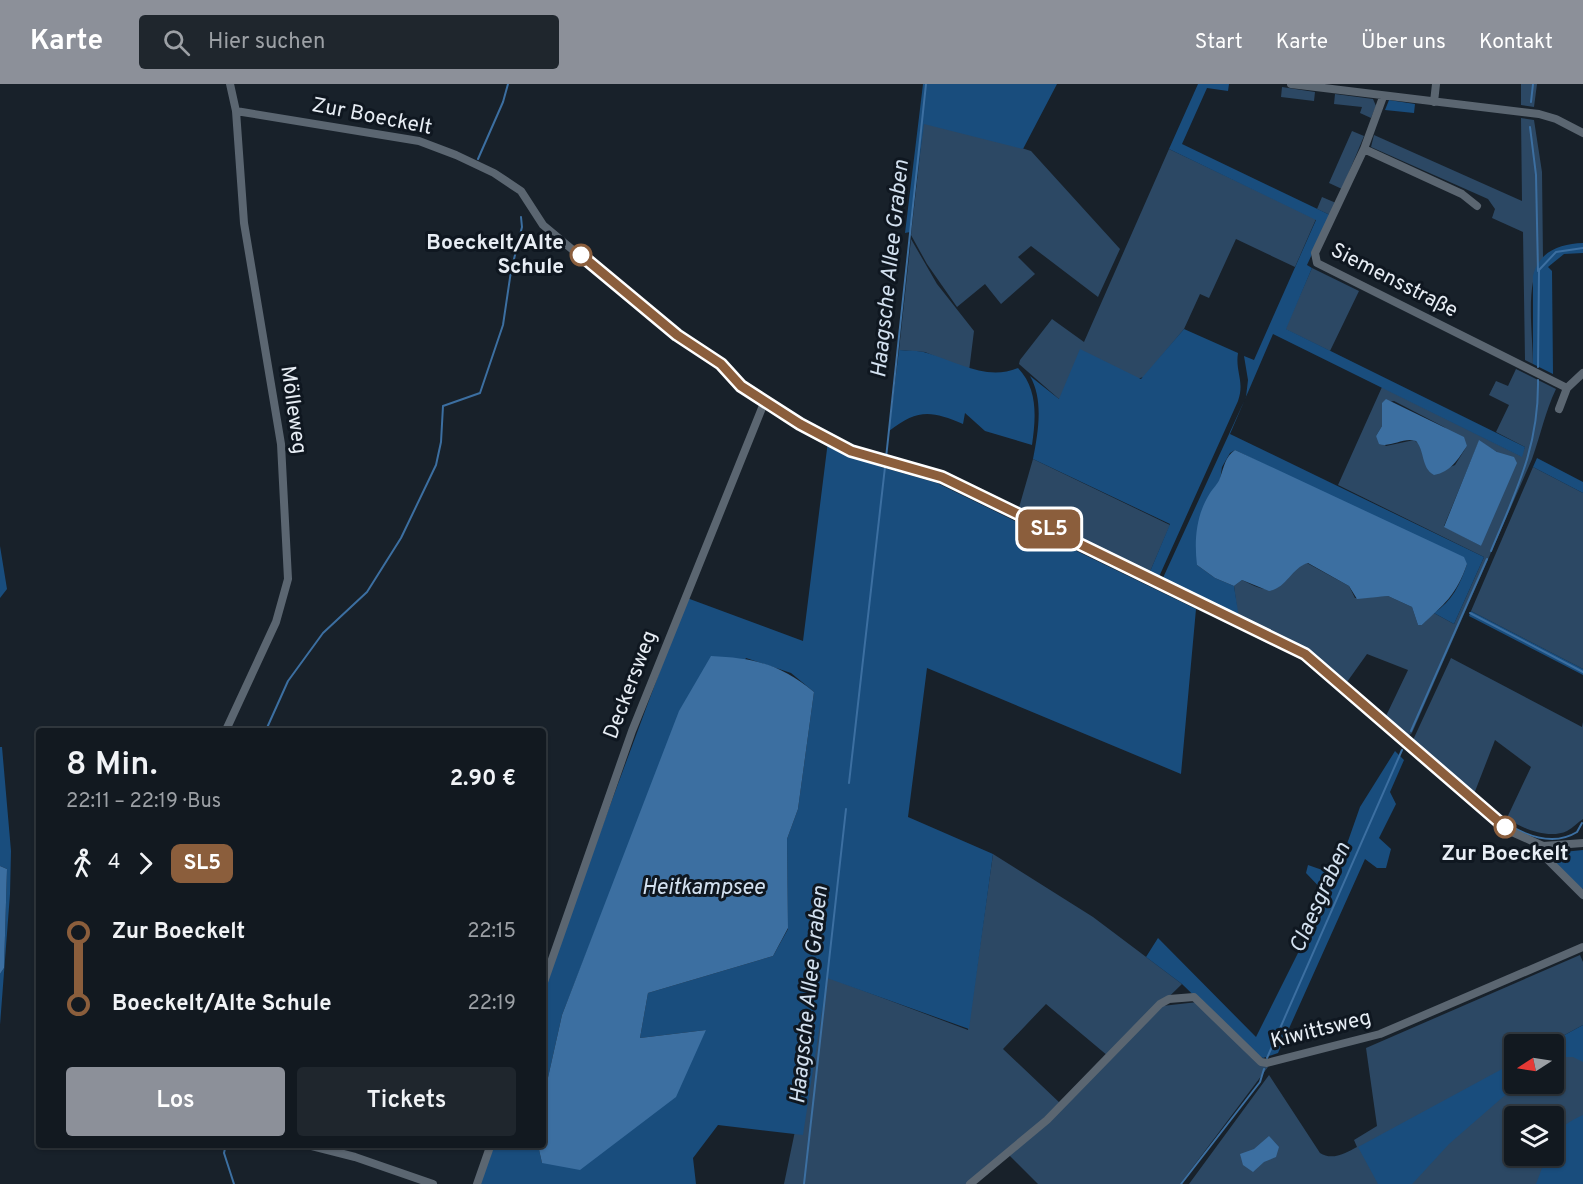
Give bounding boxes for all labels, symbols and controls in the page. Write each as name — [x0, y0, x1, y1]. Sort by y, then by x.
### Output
search box — [139, 15, 559, 69]
text: Karte — [30, 24, 103, 60]
icon: search — [160, 26, 193, 59]
text: Hier suchen — [208, 29, 325, 56]
text: Start — [1195, 29, 1243, 56]
text: Karte — [1276, 29, 1328, 56]
text: Über uns — [1361, 29, 1446, 56]
text: Kontakt — [1479, 29, 1553, 56]
street label: Zur Boeckelt — [310, 92, 434, 142]
water label: Haagsche Allee Graben — [866, 159, 916, 379]
place label: Boeckelt/Alte Schule — [426, 230, 564, 281]
street label: Siemensstraße — [1326, 237, 1462, 325]
marker: Boeckelt/Alte Schule — [570, 244, 592, 266]
street label: Mölleweg — [273, 364, 313, 456]
line badge: SL5 — [1014, 510, 1084, 548]
text: SL5 — [1030, 516, 1068, 543]
street label: Deckersweg — [598, 627, 664, 743]
text: 8 Min. — [66, 745, 158, 787]
text: 2.90 € — [450, 766, 516, 793]
text: 22:11 – 22:19 · Bus — [66, 789, 221, 815]
marker: Zur Boeckelt — [1494, 816, 1516, 838]
water label: Claesgraben — [1285, 838, 1357, 958]
place label: Zur Boeckelt — [1441, 841, 1569, 868]
icon: walk — [66, 847, 99, 880]
icon: forward — [129, 847, 162, 880]
text: 4 — [108, 850, 120, 876]
text: SL5 — [183, 850, 221, 877]
water label: Heitkampsee — [641, 875, 765, 902]
water label: Haagsche Allee Graben — [785, 885, 835, 1105]
text: Zur Boeckelt — [112, 919, 245, 946]
text: 22:15 — [467, 919, 516, 945]
text: Boeckelt/Alte Schule — [112, 991, 331, 1018]
text: 22:19 — [468, 991, 516, 1017]
street label: Kiwittsweg — [1268, 1004, 1374, 1056]
north arrow — [1504, 1034, 1564, 1094]
map controls — [1504, 1034, 1564, 1166]
button: Los — [66, 1067, 285, 1136]
button: Tickets — [297, 1067, 516, 1136]
button: layers — [1504, 1106, 1564, 1166]

